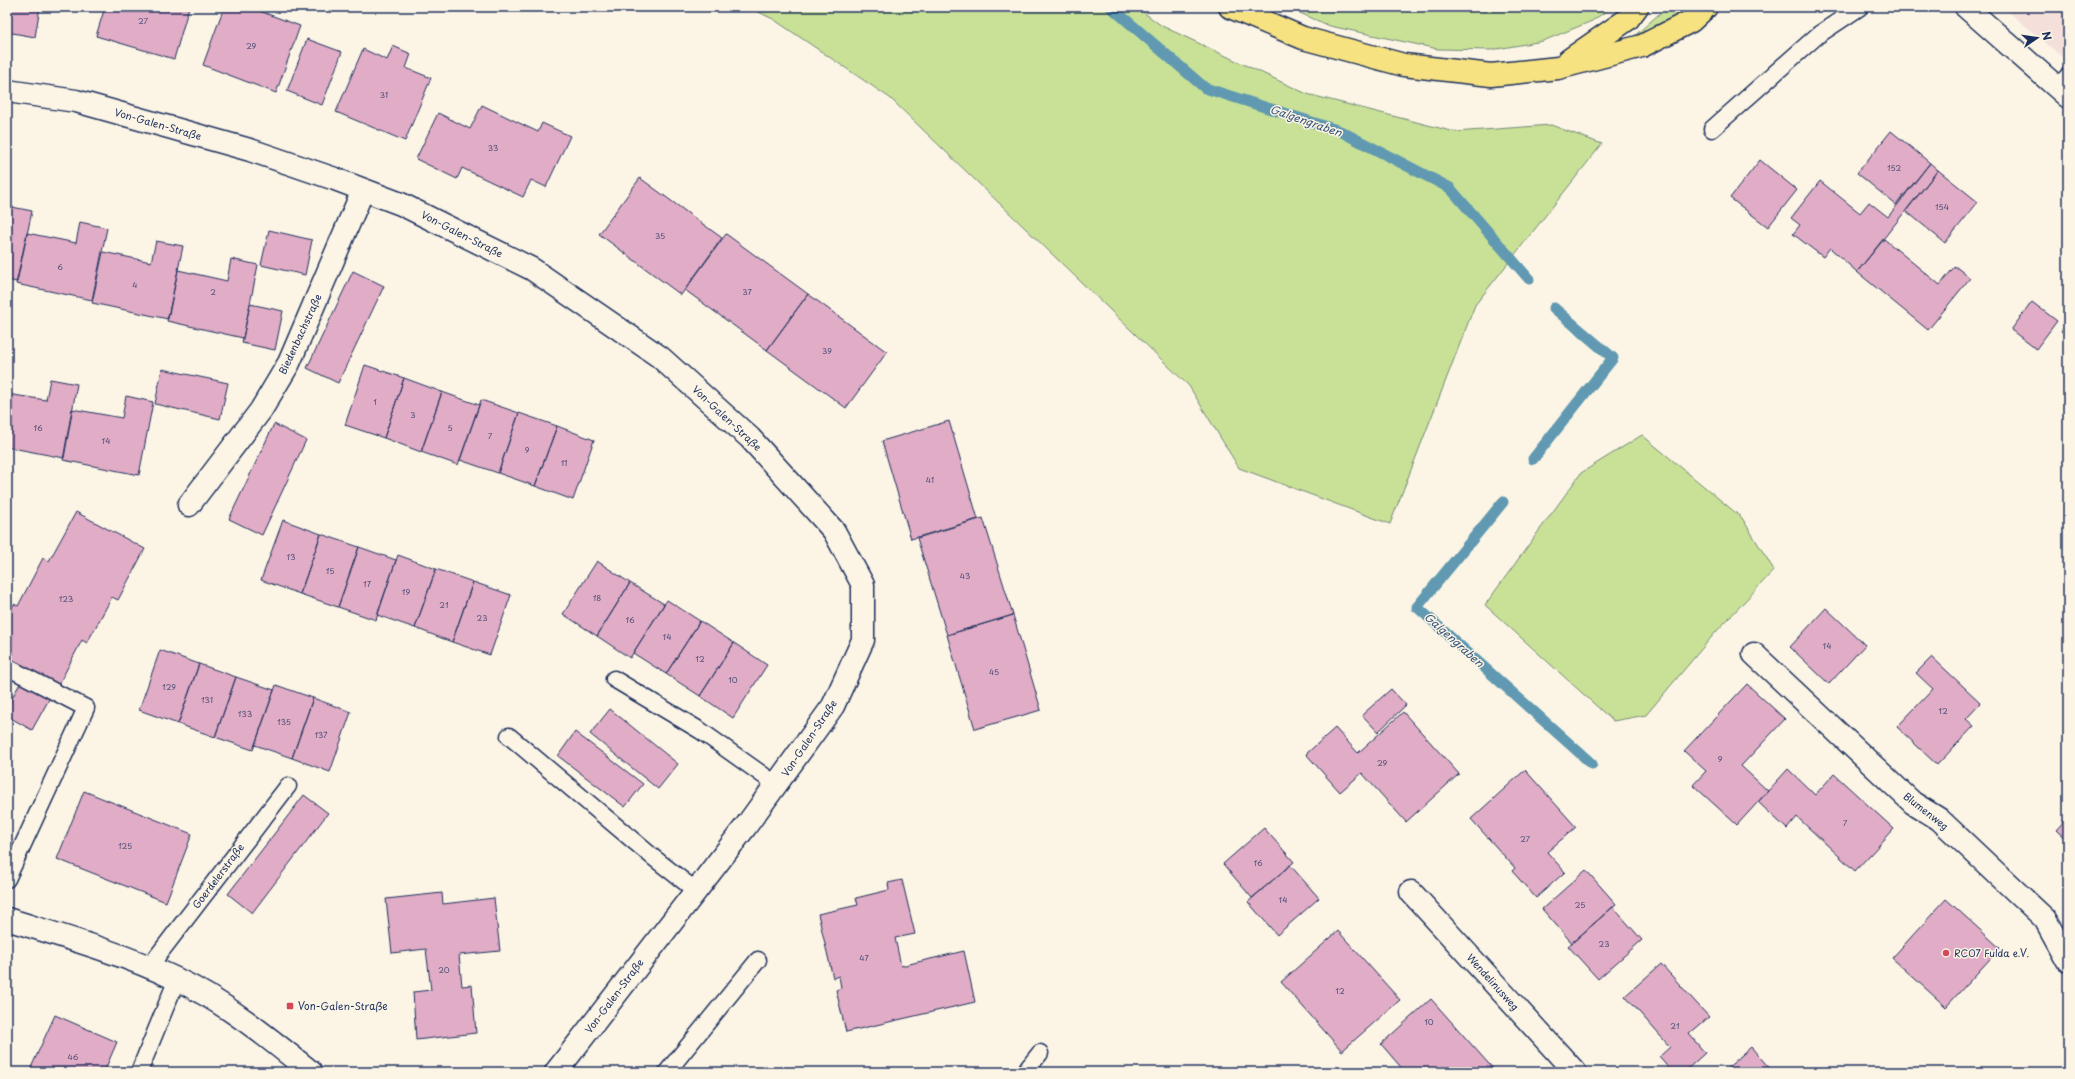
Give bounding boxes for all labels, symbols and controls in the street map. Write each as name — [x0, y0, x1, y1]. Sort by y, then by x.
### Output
house number: 27 — [138, 15, 148, 27]
north arrow — [2017, 18, 2057, 58]
text: N — [2038, 29, 2057, 42]
house number: 29 — [246, 40, 256, 52]
house number: 31 — [380, 89, 388, 101]
water label: Galgengraben — [1268, 100, 1345, 141]
street label: Von-Galen-Straße — [113, 104, 203, 143]
house number: 33 — [488, 142, 498, 154]
house number: 152 — [1887, 162, 1901, 174]
house number: 154 — [1935, 201, 1949, 213]
street label: Von-Galen-Straße — [419, 207, 506, 261]
house number: 35 — [655, 230, 665, 242]
house number: 6 — [57, 261, 63, 273]
house number: 4 — [132, 279, 138, 291]
house number: 2 — [210, 286, 216, 298]
house number: 37 — [742, 286, 752, 298]
street label: Biedenbachstraße — [274, 291, 325, 376]
house number: 39 — [822, 345, 832, 357]
street label: Von-Galen-Straße — [689, 382, 765, 454]
house number: 1 — [373, 396, 377, 408]
house number: 3 — [410, 409, 416, 421]
house number: 16 — [33, 422, 43, 434]
house number: 5 — [447, 422, 453, 434]
house number: 7 — [488, 430, 493, 442]
house number: 14 — [102, 435, 110, 447]
house number: 9 — [525, 444, 530, 456]
house number: 11 — [561, 457, 567, 469]
house number: 41 — [926, 474, 934, 486]
house number: 13 — [287, 551, 295, 563]
house number: 15 — [326, 565, 334, 577]
house number: 43 — [960, 570, 970, 582]
house number: 17 — [363, 578, 372, 590]
house number: 19 — [402, 586, 410, 598]
house number: 18 — [593, 592, 601, 604]
house number: 123 — [59, 593, 73, 605]
house number: 21 — [439, 599, 449, 611]
water label: Galgengraben — [1421, 608, 1489, 672]
house number: 23 — [477, 612, 487, 624]
house number: 16 — [625, 614, 635, 626]
house number: 14 — [663, 631, 671, 643]
house number: 14 — [1823, 640, 1831, 652]
house number: 12 — [695, 653, 705, 665]
house number: 45 — [989, 666, 999, 678]
house number: 10 — [728, 674, 738, 686]
house number: 129 — [162, 681, 176, 693]
house number: 131 — [201, 694, 213, 706]
street label: Von-Galen-Straße — [777, 696, 840, 779]
house number: 12 — [1938, 705, 1948, 717]
house number: 133 — [238, 708, 252, 720]
house number: 135 — [277, 716, 291, 728]
house number: 137 — [314, 729, 328, 741]
house number: 9 — [1718, 753, 1723, 765]
house number: 29 — [1377, 757, 1387, 769]
street label: Blumenweg — [1901, 788, 1952, 833]
house number: 7 — [1843, 817, 1848, 829]
house number: 27 — [1520, 833, 1530, 845]
house number: 125 — [118, 840, 132, 852]
street label: Goerdelerstraße — [188, 840, 247, 911]
house number: 16 — [1253, 857, 1263, 869]
house number: 14 — [1279, 894, 1287, 906]
house number: 25 — [1575, 899, 1585, 911]
house number: 23 — [1599, 938, 1609, 950]
place label: RC07 Fulda e.V. — [1954, 945, 2029, 960]
marker: RC07 Fulda e.V. — [1941, 948, 1951, 958]
street label: Wendelinusweg — [1464, 950, 1523, 1013]
house number: 47 — [859, 952, 869, 964]
street label: Von-Galen-Straße — [581, 955, 647, 1036]
house number: 20 — [438, 964, 450, 976]
house number: 12 — [1335, 985, 1345, 997]
place label: Von-Galen-Straße — [298, 998, 388, 1013]
marker: Von-Galen-Straße — [285, 1001, 295, 1011]
house number: 10 — [1424, 1016, 1434, 1028]
house number: 21 — [1670, 1020, 1680, 1032]
house number: 46 — [68, 1051, 79, 1063]

